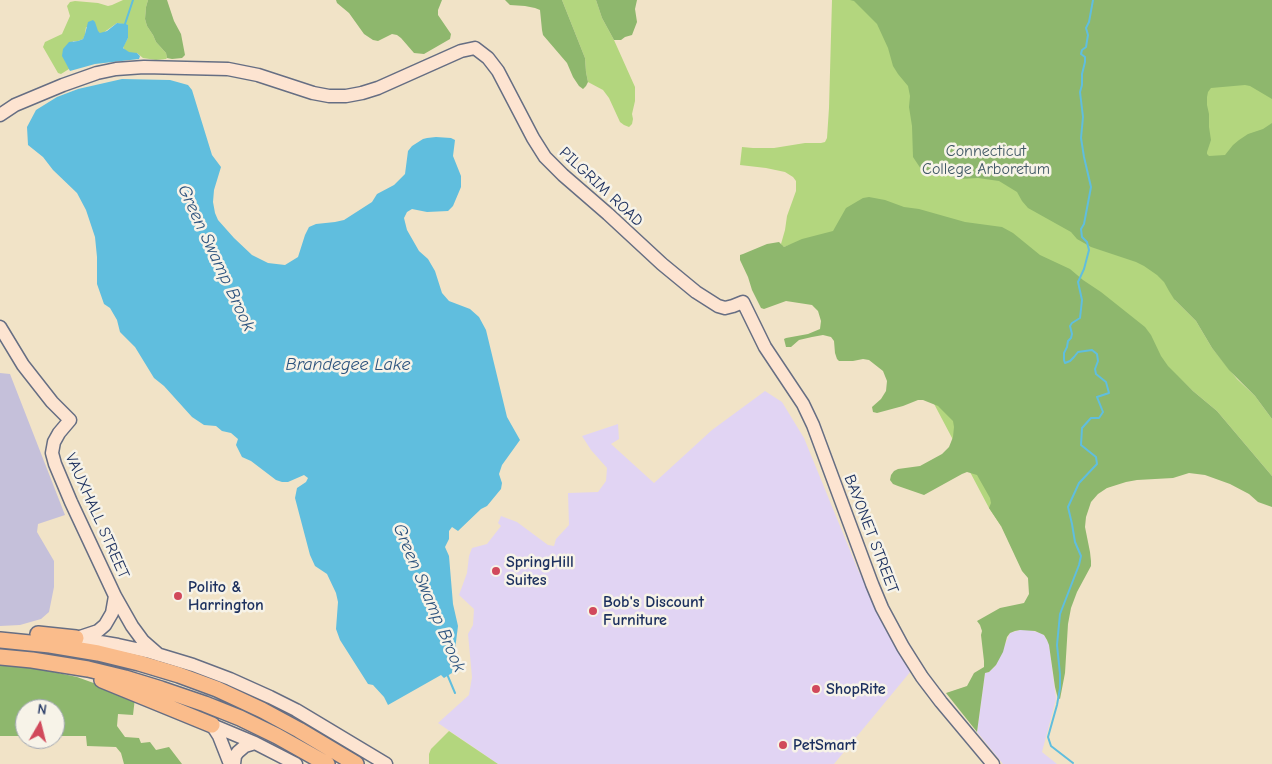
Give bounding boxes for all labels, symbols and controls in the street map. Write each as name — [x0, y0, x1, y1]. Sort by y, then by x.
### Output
park label: Connecticut College Arboretum — [922, 141, 1050, 179]
street label: PILGRIM ROAD — [555, 143, 647, 231]
water label: Green Swamp Brook — [173, 181, 259, 335]
water label: Brandegee Lake — [285, 354, 411, 376]
street label: VAUXHALL STREET — [61, 450, 133, 582]
street label: BAYONET STREET — [840, 472, 902, 596]
water label: Green Swamp Brook — [388, 520, 470, 676]
place label: SpringHill Suites — [506, 552, 574, 590]
marker: SpringHill Suites — [490, 565, 502, 577]
place label: Polito & Harrington — [188, 577, 264, 615]
marker: Polito & Harrington — [172, 590, 184, 602]
place label: Bob's Discount Furniture — [603, 592, 704, 630]
marker: Bob's Discount Furniture — [587, 605, 599, 617]
place label: ShopRite — [826, 679, 886, 699]
marker: ShopRite — [810, 683, 822, 695]
north arrow — [15, 699, 65, 749]
text: N — [36, 701, 48, 719]
place label: PetSmart — [793, 735, 856, 755]
marker: PetSmart — [777, 739, 789, 751]

